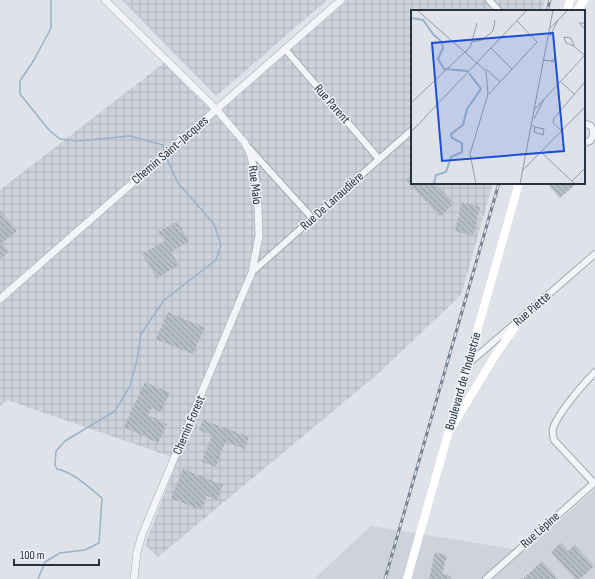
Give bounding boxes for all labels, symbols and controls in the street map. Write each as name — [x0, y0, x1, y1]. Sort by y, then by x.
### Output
inset map — [411, 10, 585, 184]
street label: Rue Parent — [310, 81, 354, 127]
street label: Chemin Saint-Jacques — [128, 112, 212, 188]
street label: Rue Malo — [245, 165, 265, 205]
street label: Rue De Lanaudière — [297, 168, 367, 234]
street label: Rue Piette — [510, 288, 554, 330]
street label: Boulevard de l'Industrie — [441, 330, 485, 432]
street label: Chemin Forest — [169, 393, 209, 457]
street label: Rue Lépine — [517, 508, 563, 552]
scale bar — [14, 541, 99, 567]
text: 100 m — [20, 548, 45, 563]

